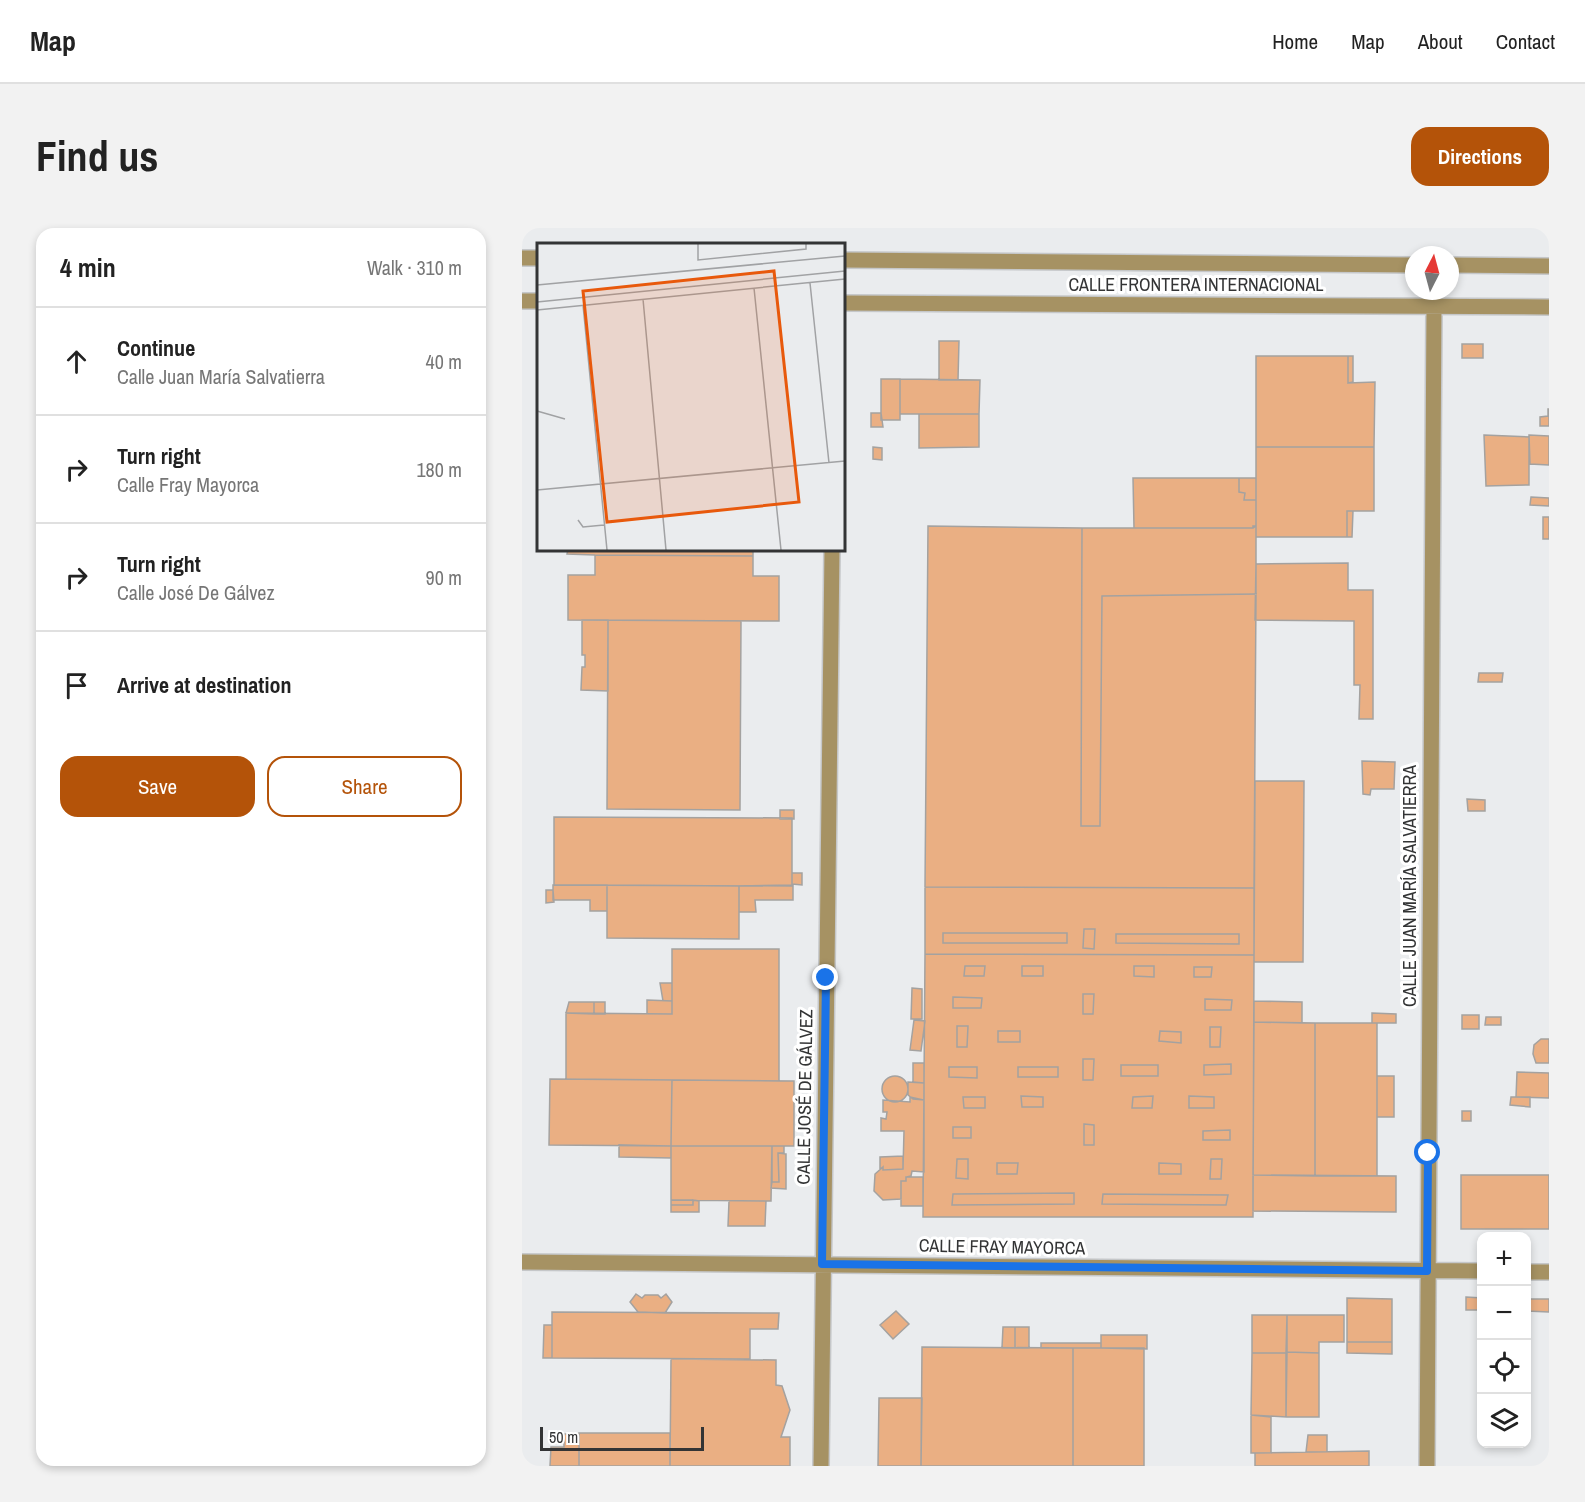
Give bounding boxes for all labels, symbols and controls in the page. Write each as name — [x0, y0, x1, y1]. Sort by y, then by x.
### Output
text: Map — [30, 22, 76, 60]
text: Home — [1272, 27, 1318, 56]
text: Map — [1351, 27, 1385, 56]
text: About — [1418, 27, 1463, 56]
text: Contact — [1496, 27, 1555, 56]
button: Directions — [1411, 127, 1549, 186]
text: Find us — [36, 128, 158, 184]
inset map — [537, 243, 844, 550]
north arrow — [1405, 246, 1459, 300]
text: 4 min — [60, 250, 116, 285]
text: Walk · 310 m — [367, 254, 462, 281]
street label: CALLE FRONTERA INTERNACIONAL — [1068, 272, 1324, 297]
text: Continue — [117, 333, 195, 363]
icon: ahead — [60, 345, 93, 378]
text: 40 m — [426, 348, 462, 375]
text: Calle Juan María Salvatierra — [117, 363, 325, 390]
text: Turn right — [117, 441, 201, 471]
icon: right — [60, 453, 93, 486]
text: 180 m — [416, 456, 462, 483]
text: Calle Fray Mayorca — [117, 471, 259, 498]
text: Turn right — [117, 549, 201, 579]
icon: right — [60, 561, 93, 594]
text: 90 m — [426, 564, 462, 591]
text: Calle José De Gálvez — [117, 579, 275, 606]
icon: arrive — [60, 669, 93, 702]
text: Arrive at destination — [117, 670, 291, 700]
button: Save — [60, 756, 255, 817]
button: Share — [267, 756, 462, 817]
street label: CALLE JUAN MARÍA SALVATIERRA — [1397, 765, 1422, 1007]
route end — [812, 964, 838, 990]
street label: CALLE JOSÉ DE GÁLVEZ — [790, 1009, 819, 1185]
route start — [1414, 1139, 1440, 1165]
map controls — [1477, 1232, 1531, 1448]
button: + — [1477, 1232, 1531, 1286]
street label: CALLE FRAY MAYORCA — [919, 1233, 1086, 1260]
button: − — [1477, 1286, 1531, 1340]
button: locate — [1477, 1340, 1531, 1394]
button: layers — [1477, 1394, 1531, 1448]
scale bar — [540, 1424, 704, 1452]
text: 50 m — [549, 1426, 578, 1448]

